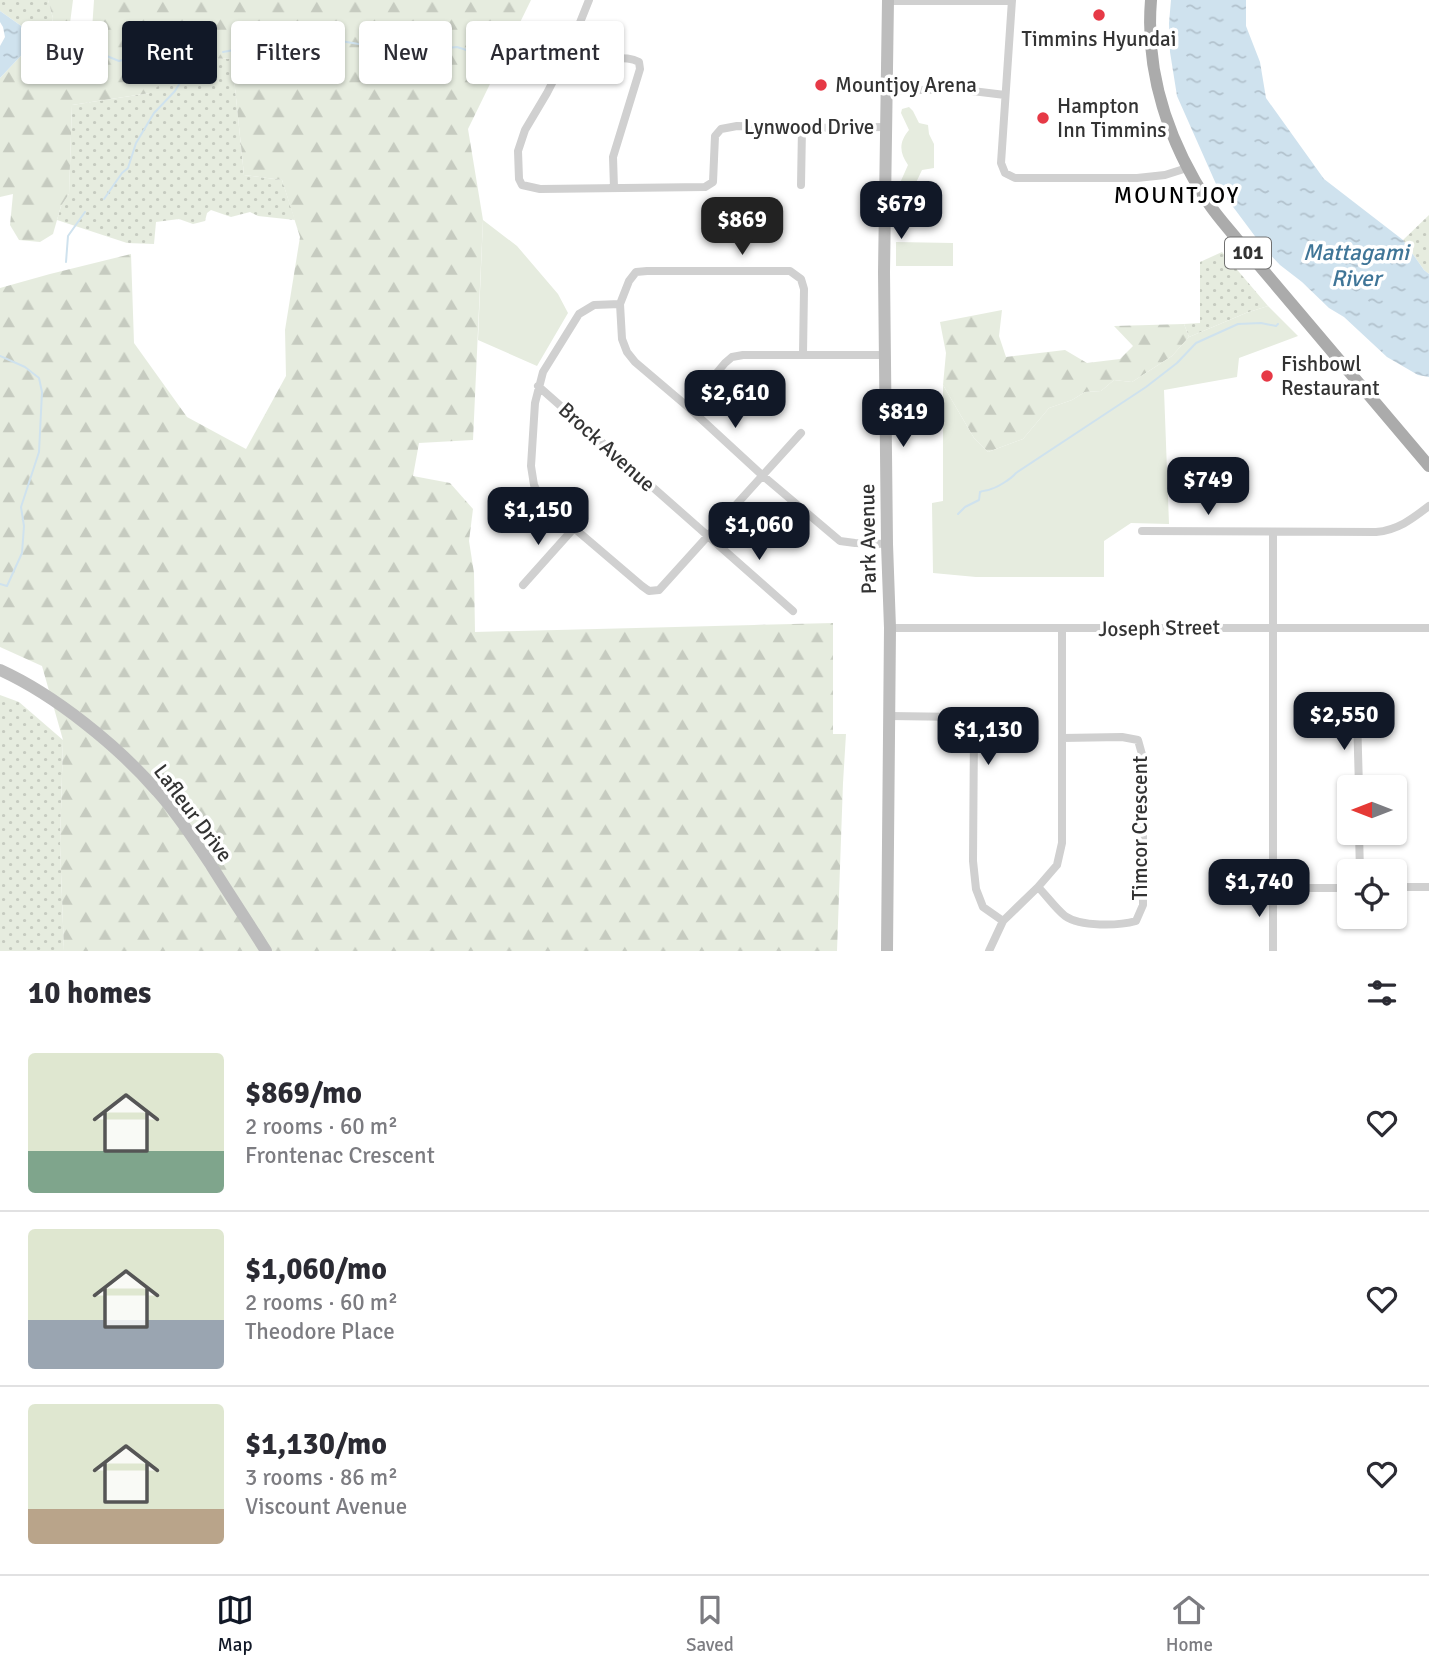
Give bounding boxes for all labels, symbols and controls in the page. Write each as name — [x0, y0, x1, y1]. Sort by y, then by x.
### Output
marker: Timmins Hyundai — [1091, 7, 1107, 23]
chip: Buy — [21, 21, 108, 84]
chip: Rent — [122, 21, 217, 84]
chip: Filters — [231, 21, 345, 84]
chip: New — [359, 21, 452, 84]
chip: Apartment — [466, 21, 624, 84]
place label: Timmins Hyundai — [1022, 26, 1176, 52]
place label: Mountjoy Arena — [835, 72, 977, 98]
marker: Mountjoy Arena — [813, 77, 829, 93]
place label: Hampton Inn Timmins — [1057, 93, 1167, 143]
marker: Hampton Inn Timmins — [1035, 110, 1051, 126]
street label: Lynwood Drive — [744, 114, 874, 140]
district label: MOUNTJOY — [1114, 181, 1240, 210]
pin: $679 — [860, 182, 942, 241]
text: $679 — [876, 189, 926, 218]
pin: $869 — [701, 198, 783, 257]
text: $869 — [717, 205, 767, 234]
road number: 101 — [1225, 238, 1271, 268]
water label: Mattagami River — [1303, 238, 1412, 293]
place label: Fishbowl Restaurant — [1281, 351, 1380, 401]
marker: Fishbowl Restaurant — [1259, 368, 1275, 384]
pin: $2,610 — [678, 370, 792, 430]
text: $2,610 — [701, 378, 769, 407]
pin: $819 — [862, 390, 944, 449]
street label: Brock Avenue — [553, 397, 661, 497]
text: $819 — [878, 397, 928, 426]
pin: $749 — [1167, 458, 1249, 517]
text: $749 — [1183, 465, 1233, 494]
street label: Park Avenue — [854, 483, 882, 595]
pin: $1,150 — [481, 488, 595, 547]
text: $1,150 — [504, 495, 572, 524]
pin: $1,060 — [702, 503, 816, 562]
text: $1,060 — [725, 510, 793, 539]
street label: Joseph Street — [1098, 614, 1220, 642]
pin: $2,550 — [1287, 692, 1401, 752]
text: $2,550 — [1310, 700, 1378, 729]
pin: $1,130 — [931, 708, 1045, 767]
text: $1,130 — [954, 715, 1022, 744]
street label: Timcor Crescent — [1127, 756, 1153, 900]
street label: Lafleur Drive — [148, 759, 238, 867]
north arrow — [1337, 775, 1407, 845]
map controls — [1337, 775, 1407, 929]
button: locate — [1337, 859, 1407, 929]
pin: $1,740 — [1202, 860, 1316, 919]
text: $1,740 — [1225, 867, 1293, 896]
icon: filters — [1363, 974, 1401, 1012]
text: 10 homes — [28, 975, 151, 1012]
text: $869/mo — [245, 1075, 362, 1112]
icon: home — [84, 1081, 168, 1165]
icon: heart — [1363, 1104, 1401, 1142]
text: 2 rooms · 60 m² — [245, 1112, 398, 1141]
text: Frontenac Crescent — [245, 1141, 435, 1170]
text: $1,060/mo — [245, 1251, 387, 1288]
icon: home — [84, 1257, 168, 1341]
icon: heart — [1363, 1280, 1401, 1318]
text: 2 rooms · 60 m² — [245, 1288, 398, 1317]
text: Theodore Place — [245, 1317, 395, 1346]
text: $1,130/mo — [245, 1426, 387, 1463]
icon: home — [84, 1432, 168, 1516]
icon: heart — [1363, 1455, 1401, 1493]
text: 3 rooms · 86 m² — [245, 1463, 398, 1492]
text: Viscount Avenue — [245, 1492, 407, 1521]
tab: Map — [216, 1591, 254, 1657]
tab: Saved — [686, 1591, 734, 1657]
tab: Home — [1166, 1591, 1213, 1657]

